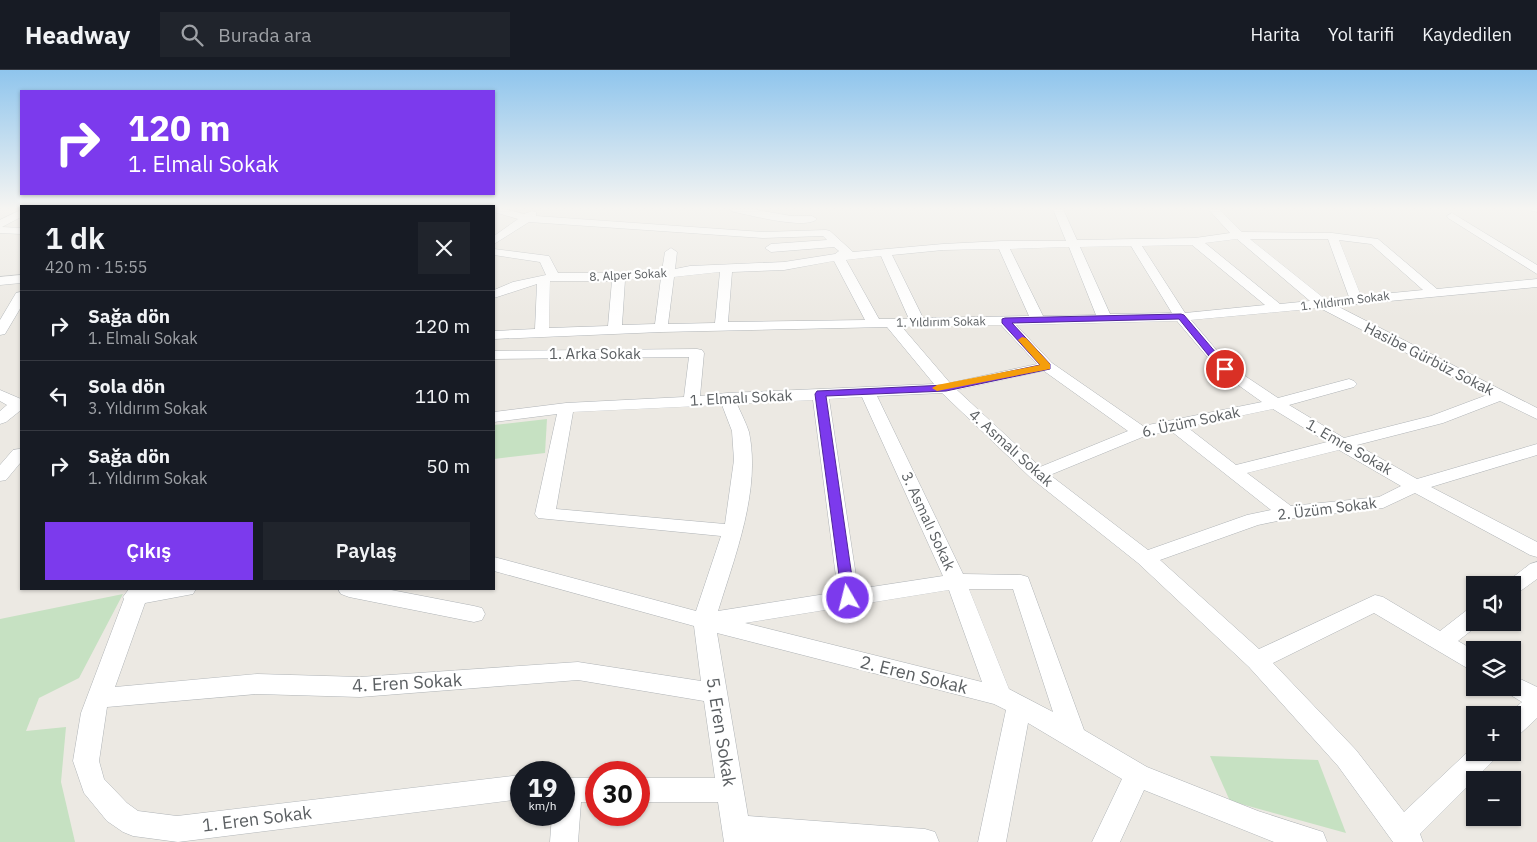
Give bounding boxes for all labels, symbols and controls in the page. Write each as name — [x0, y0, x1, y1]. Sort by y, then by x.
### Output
search box — [160, 12, 510, 57]
text: Headway — [25, 19, 130, 51]
icon: search — [178, 21, 206, 49]
text: Burada ara — [218, 23, 311, 47]
text: Harita — [1251, 23, 1300, 46]
text: Yol tarifi — [1328, 23, 1394, 46]
text: Kaydedilen — [1422, 23, 1512, 46]
text: 120 m — [128, 105, 231, 151]
icon: right — [45, 110, 110, 175]
text: 1. Elmalı Sokak — [128, 149, 279, 178]
text: 1 dk — [45, 218, 105, 257]
button: close — [418, 222, 470, 274]
text: 420 m · 15:55 — [45, 257, 147, 277]
street label: 8. Alper Sokak — [589, 265, 668, 284]
street label: 1. Yıldırım Sokak — [1300, 288, 1391, 313]
text: Sağa dön — [88, 304, 170, 328]
icon: right — [45, 312, 73, 340]
street label: 1. Yıldırım Sokak — [896, 313, 987, 330]
text: 120 m — [415, 314, 470, 338]
street label: Hasibe Gürbüz Sokak — [1361, 318, 1497, 400]
text: 1. Elmalı Sokak — [88, 328, 198, 348]
street label: 1. Arka Sokak — [549, 344, 641, 363]
pin — [1204, 348, 1246, 390]
icon: arrive — [1211, 355, 1239, 383]
text: Sola dön — [88, 374, 165, 398]
icon: left — [45, 382, 73, 410]
text: 110 m — [415, 384, 470, 408]
street label: 1. Elmalı Sokak — [689, 385, 793, 410]
text: 3. Yıldırım Sokak — [88, 398, 207, 418]
street label: 6. Üzüm Sokak — [1140, 402, 1242, 441]
street label: 4. Asmalı Sokak — [965, 405, 1057, 491]
street label: 1. Emre Sokak — [1303, 414, 1396, 479]
text: Sağa dön — [88, 444, 170, 468]
icon: right — [45, 452, 73, 480]
text: 50 m — [426, 454, 470, 478]
text: 1. Yıldırım Sokak — [88, 468, 207, 488]
street label: 3. Asmalı Sokak — [897, 468, 960, 573]
street label: 2. Üzüm Sokak — [1276, 493, 1378, 524]
button: Çıkış — [45, 522, 253, 580]
button: Paylaş — [263, 522, 470, 580]
position arrow — [821, 571, 873, 623]
map controls — [1466, 576, 1521, 826]
button: sound — [1466, 576, 1521, 631]
button: layers — [1466, 641, 1521, 696]
street label: 2. Eren Sokak — [858, 650, 971, 699]
street label: 4. Eren Sokak — [351, 668, 463, 697]
street label: 5. Eren Sokak — [702, 676, 742, 789]
button: + — [1466, 706, 1521, 761]
speed limit sign: 30 — [585, 761, 650, 826]
text: 19 — [527, 771, 558, 804]
button: − — [1466, 771, 1521, 826]
text: km/h — [528, 798, 557, 813]
street label: 1. Eren Sokak — [201, 800, 314, 837]

